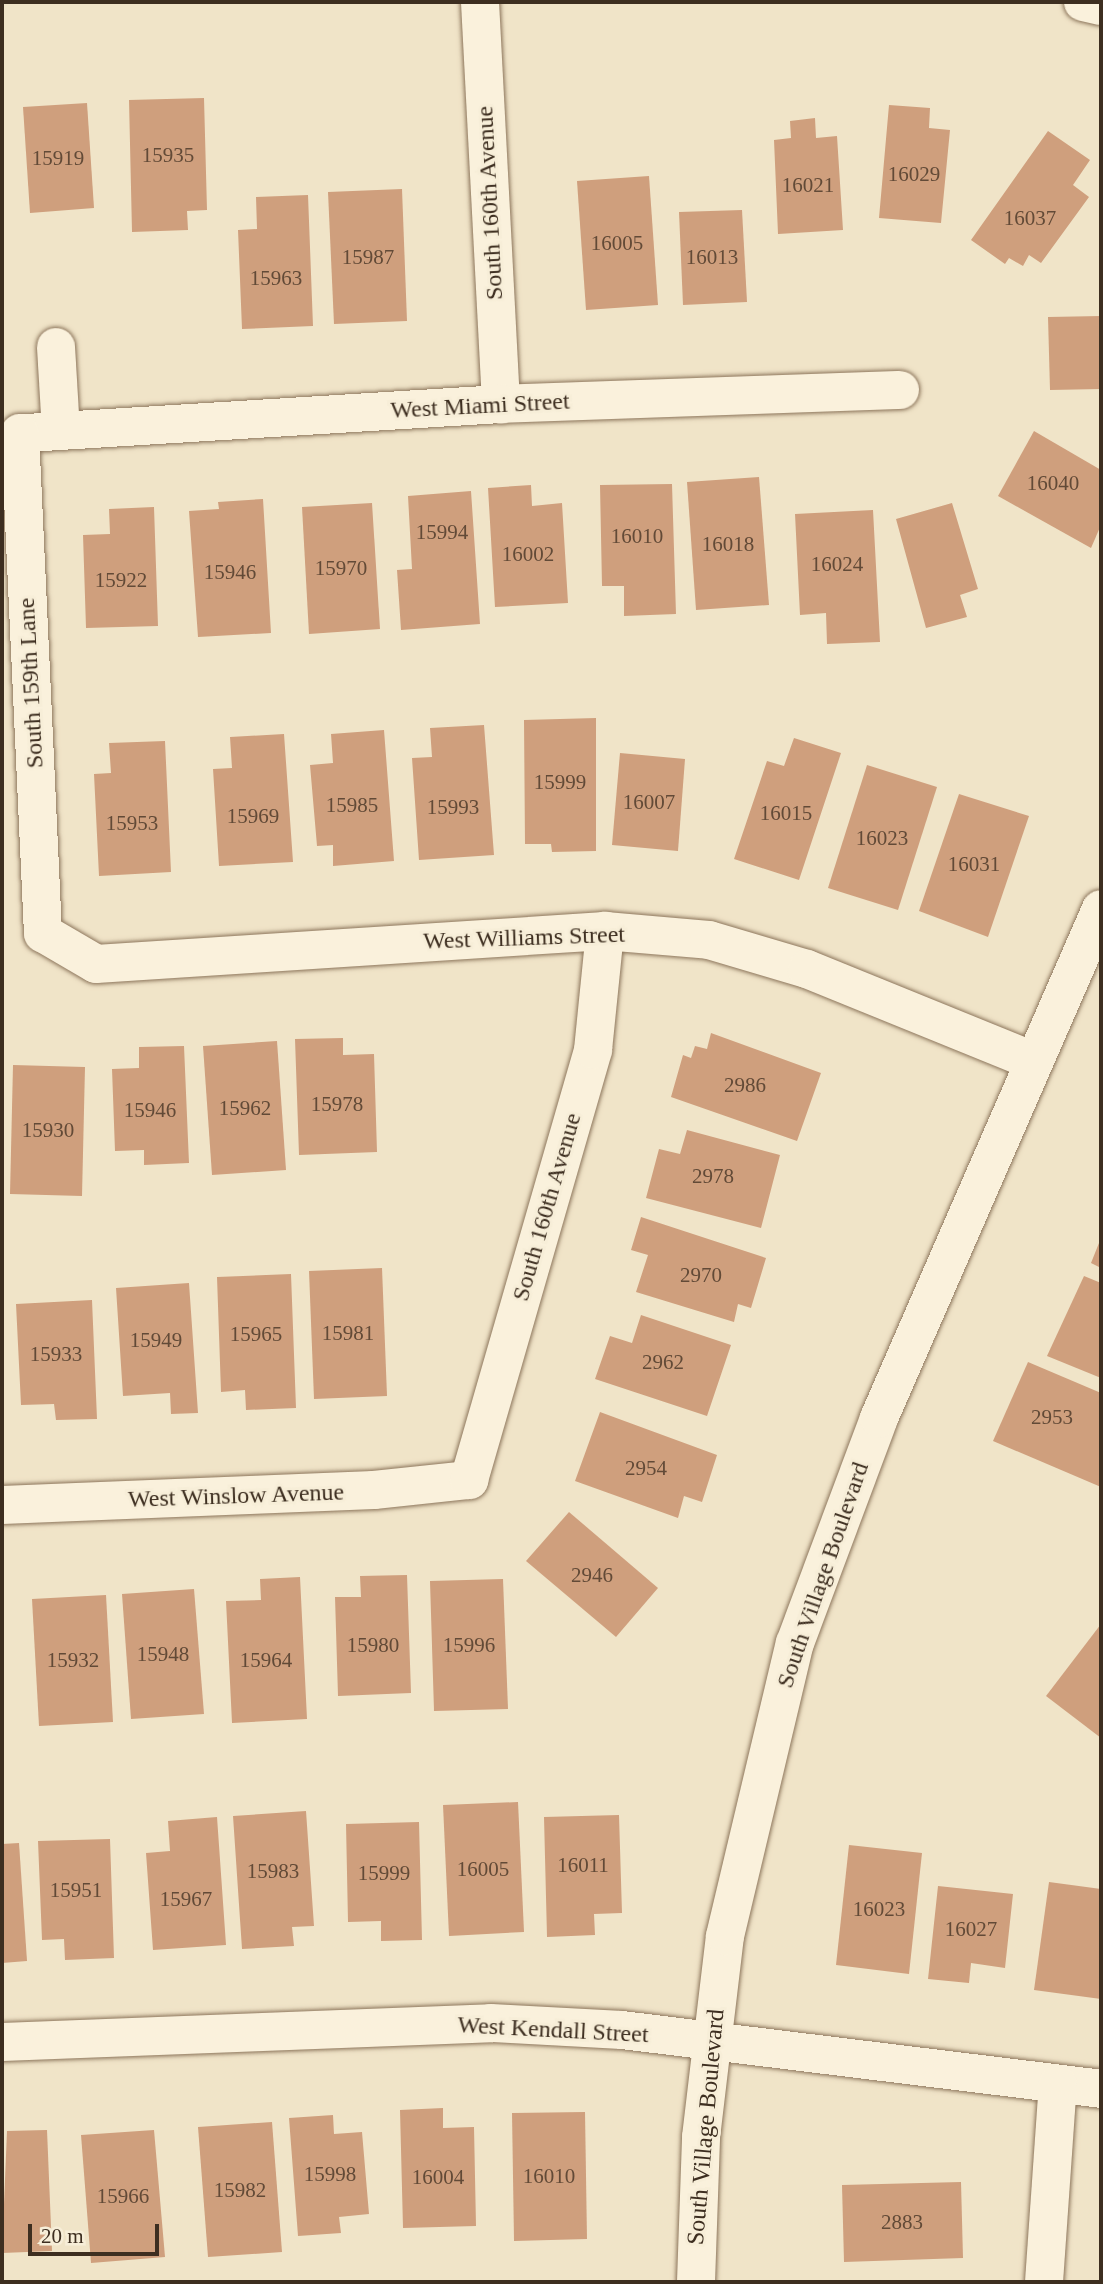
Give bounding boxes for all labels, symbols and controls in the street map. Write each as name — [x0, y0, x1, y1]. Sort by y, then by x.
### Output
street label: South 160th Avenue — [471, 105, 509, 301]
house number: 15935 — [142, 142, 194, 168]
house number: 15919 — [32, 145, 84, 171]
house number: 16029 — [888, 161, 940, 187]
house number: 16021 — [782, 172, 834, 198]
house number: 16037 — [1004, 205, 1056, 231]
house number: 16005 — [591, 230, 643, 256]
house number: 15987 — [342, 244, 394, 270]
house number: 16013 — [686, 244, 738, 270]
house number: 15963 — [250, 265, 302, 291]
street label: West Miami Street — [390, 387, 570, 425]
house number: 16040 — [1027, 470, 1079, 496]
house number: 15994 — [416, 519, 468, 545]
house number: 16010 — [611, 523, 663, 549]
house number: 16018 — [702, 531, 754, 557]
house number: 16002 — [502, 541, 554, 567]
house number: 16024 — [811, 551, 863, 577]
house number: 15970 — [315, 555, 367, 581]
house number: 15946 — [204, 559, 256, 585]
house number: 15922 — [95, 567, 147, 593]
street label: South 159th Lane — [12, 597, 50, 769]
house number: 15999 — [534, 769, 586, 795]
house number: 16007 — [623, 789, 675, 815]
house number: 15985 — [326, 792, 378, 818]
house number: 15993 — [427, 794, 479, 820]
house number: 16015 — [760, 800, 812, 826]
house number: 15969 — [227, 803, 279, 829]
house number: 15953 — [106, 810, 158, 836]
house number: 16023 — [856, 825, 908, 851]
house number: 16031 — [948, 851, 1000, 877]
street label: West Williams Street — [422, 920, 626, 956]
house number: 2986 — [724, 1072, 766, 1098]
house number: 15978 — [311, 1091, 363, 1117]
house number: 15962 — [219, 1095, 271, 1121]
house number: 15946 — [124, 1097, 176, 1123]
street label: South 160th Avenue — [506, 1109, 588, 1305]
house number: 15930 — [22, 1117, 74, 1143]
house number: 2978 — [692, 1163, 734, 1189]
house number: 2970 — [680, 1262, 722, 1288]
house number: 15981 — [322, 1320, 374, 1346]
house number: 15965 — [230, 1321, 282, 1347]
house number: 15949 — [130, 1327, 182, 1353]
house number: 15933 — [30, 1341, 82, 1367]
house number: 2962 — [642, 1349, 684, 1375]
house number: 2953 — [1031, 1404, 1073, 1430]
house number: 2954 — [625, 1455, 667, 1481]
street label: South Village Boulevard — [771, 1458, 875, 1692]
street label: West Winslow Avenue — [127, 1478, 345, 1514]
house number: 2946 — [571, 1562, 613, 1588]
house number: 15980 — [347, 1632, 399, 1658]
house number: 15996 — [443, 1632, 495, 1658]
house number: 15948 — [137, 1641, 189, 1667]
house number: 15932 — [47, 1647, 99, 1673]
house number: 15964 — [240, 1647, 292, 1673]
house number: 16011 — [557, 1852, 609, 1878]
house number: 16005 — [457, 1856, 509, 1882]
house number: 15983 — [247, 1858, 299, 1884]
house number: 15999 — [358, 1860, 410, 1886]
house number: 15951 — [50, 1877, 102, 1903]
house number: 15967 — [160, 1886, 212, 1912]
house number: 16023 — [853, 1896, 905, 1922]
house number: 16027 — [945, 1916, 997, 1942]
street label: South Village Boulevard — [681, 2008, 731, 2246]
street label: West Kendall Street — [457, 2011, 649, 2049]
house number: 15998 — [304, 2161, 356, 2187]
house number: 16010 — [523, 2163, 575, 2189]
house number: 16004 — [412, 2164, 464, 2190]
house number: 15982 — [214, 2177, 266, 2203]
house number: 15966 — [97, 2183, 149, 2209]
house number: 2883 — [881, 2209, 923, 2235]
scale bar — [32, 2210, 163, 2254]
text: 20 m — [41, 2224, 84, 2248]

